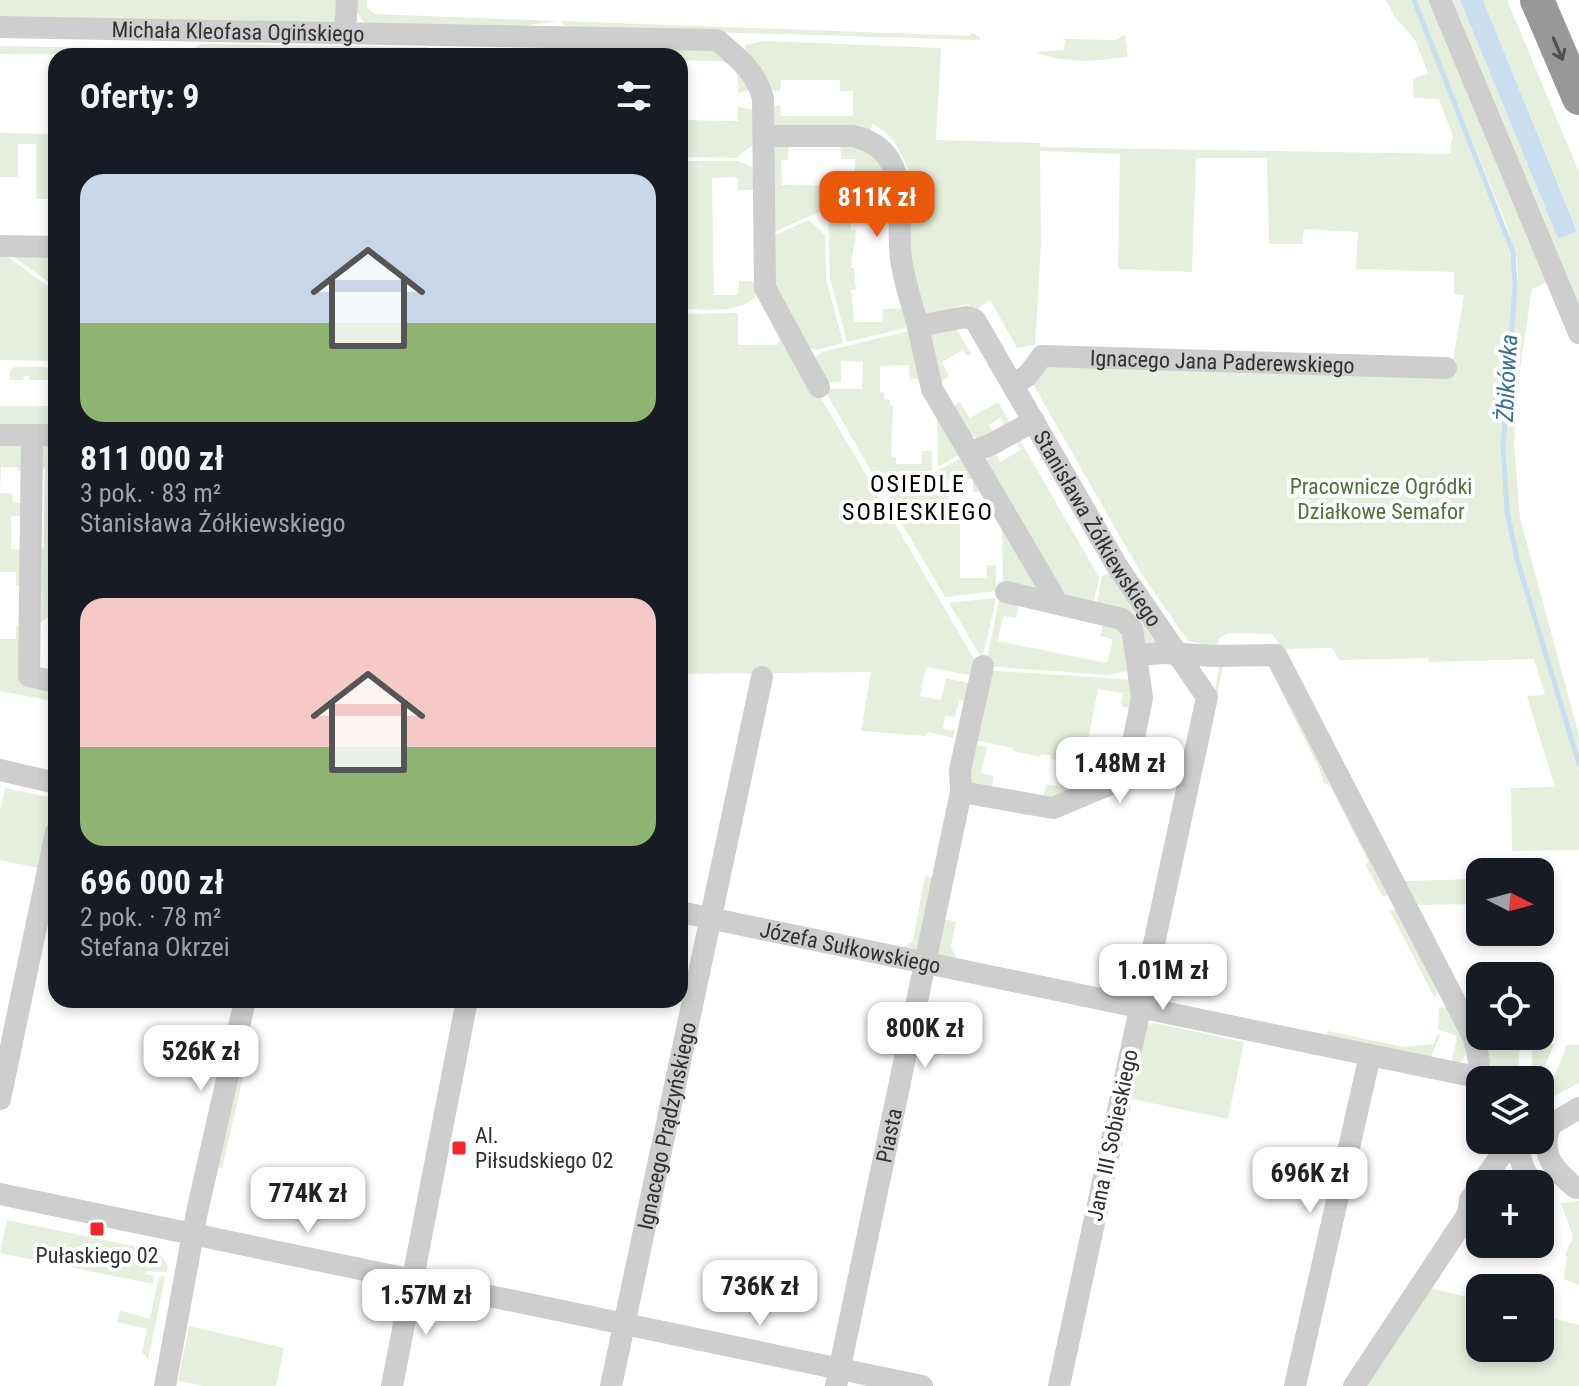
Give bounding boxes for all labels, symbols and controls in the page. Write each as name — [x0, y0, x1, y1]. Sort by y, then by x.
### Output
street label: Michała Kleofasa Ogińskiego — [111, 17, 365, 47]
one-way arrow — [1552, 36, 1567, 61]
icon: filters — [612, 74, 656, 118]
text: Oferty: 9 — [80, 76, 200, 116]
pin: 811K zł — [803, 171, 951, 239]
text: 811K zł — [838, 182, 916, 212]
icon: home — [296, 226, 440, 370]
water label: Żbikówka — [1491, 333, 1523, 424]
street label: Ignacego Jana Paderewskiego — [1090, 345, 1355, 378]
street label: Stanisława Żółkiewskiego — [1028, 426, 1167, 631]
text: 811 000 zł — [80, 438, 224, 478]
district label: OSIEDLE SOBIESKIEGO — [842, 470, 994, 526]
park label: Pracownicze Ogródki Działkowe Semafor — [1290, 474, 1472, 524]
text: 3 pok. · 83 m² — [80, 478, 221, 508]
text: Stanisława Żółkiewskiego — [80, 508, 346, 538]
icon: home — [296, 650, 440, 794]
pin: 1.48M zł — [1037, 737, 1203, 805]
text: 1.48M zł — [1074, 748, 1166, 778]
north arrow — [1466, 858, 1554, 946]
map controls — [1466, 858, 1554, 1362]
text: 696 000 zł — [80, 862, 224, 902]
text: 2 pok. · 78 m² — [80, 902, 221, 932]
street label: Józefa Sułkowskiego — [758, 917, 943, 979]
text: Stefana Okrzei — [80, 932, 230, 962]
pin: 1.01M zł — [1080, 944, 1246, 1012]
text: 1.01M zł — [1117, 955, 1209, 985]
button: locate — [1466, 962, 1554, 1050]
pin: 800K zł — [851, 1002, 999, 1070]
text: 800K zł — [886, 1013, 964, 1043]
street label: Ignacego Prądzyńskiego — [633, 1020, 701, 1232]
pin: 526K zł — [127, 1025, 275, 1093]
text: 526K zł — [162, 1036, 240, 1066]
street label: Jana III Sobieskiego — [1082, 1047, 1143, 1223]
button: layers — [1466, 1066, 1554, 1154]
street label: Piasta — [871, 1106, 907, 1165]
place label: Al. Piłsudskiego 02 — [475, 1123, 613, 1173]
marker: Al. Piłsudskiego 02 — [450, 1139, 468, 1157]
pin: 696K zł — [1236, 1147, 1384, 1215]
text: 696K zł — [1271, 1158, 1349, 1188]
pin: 774K zł — [234, 1167, 382, 1235]
button: + — [1466, 1170, 1554, 1258]
text: 774K zł — [269, 1178, 347, 1208]
marker: Pułaskiego 02 — [88, 1220, 106, 1238]
place label: Pułaskiego 02 — [36, 1243, 158, 1268]
pin: 736K zł — [686, 1260, 834, 1328]
pin: 1.57M zł — [343, 1269, 509, 1337]
text: 736K zł — [721, 1271, 799, 1301]
button: − — [1466, 1274, 1554, 1362]
text: 1.57M zł — [380, 1280, 472, 1310]

